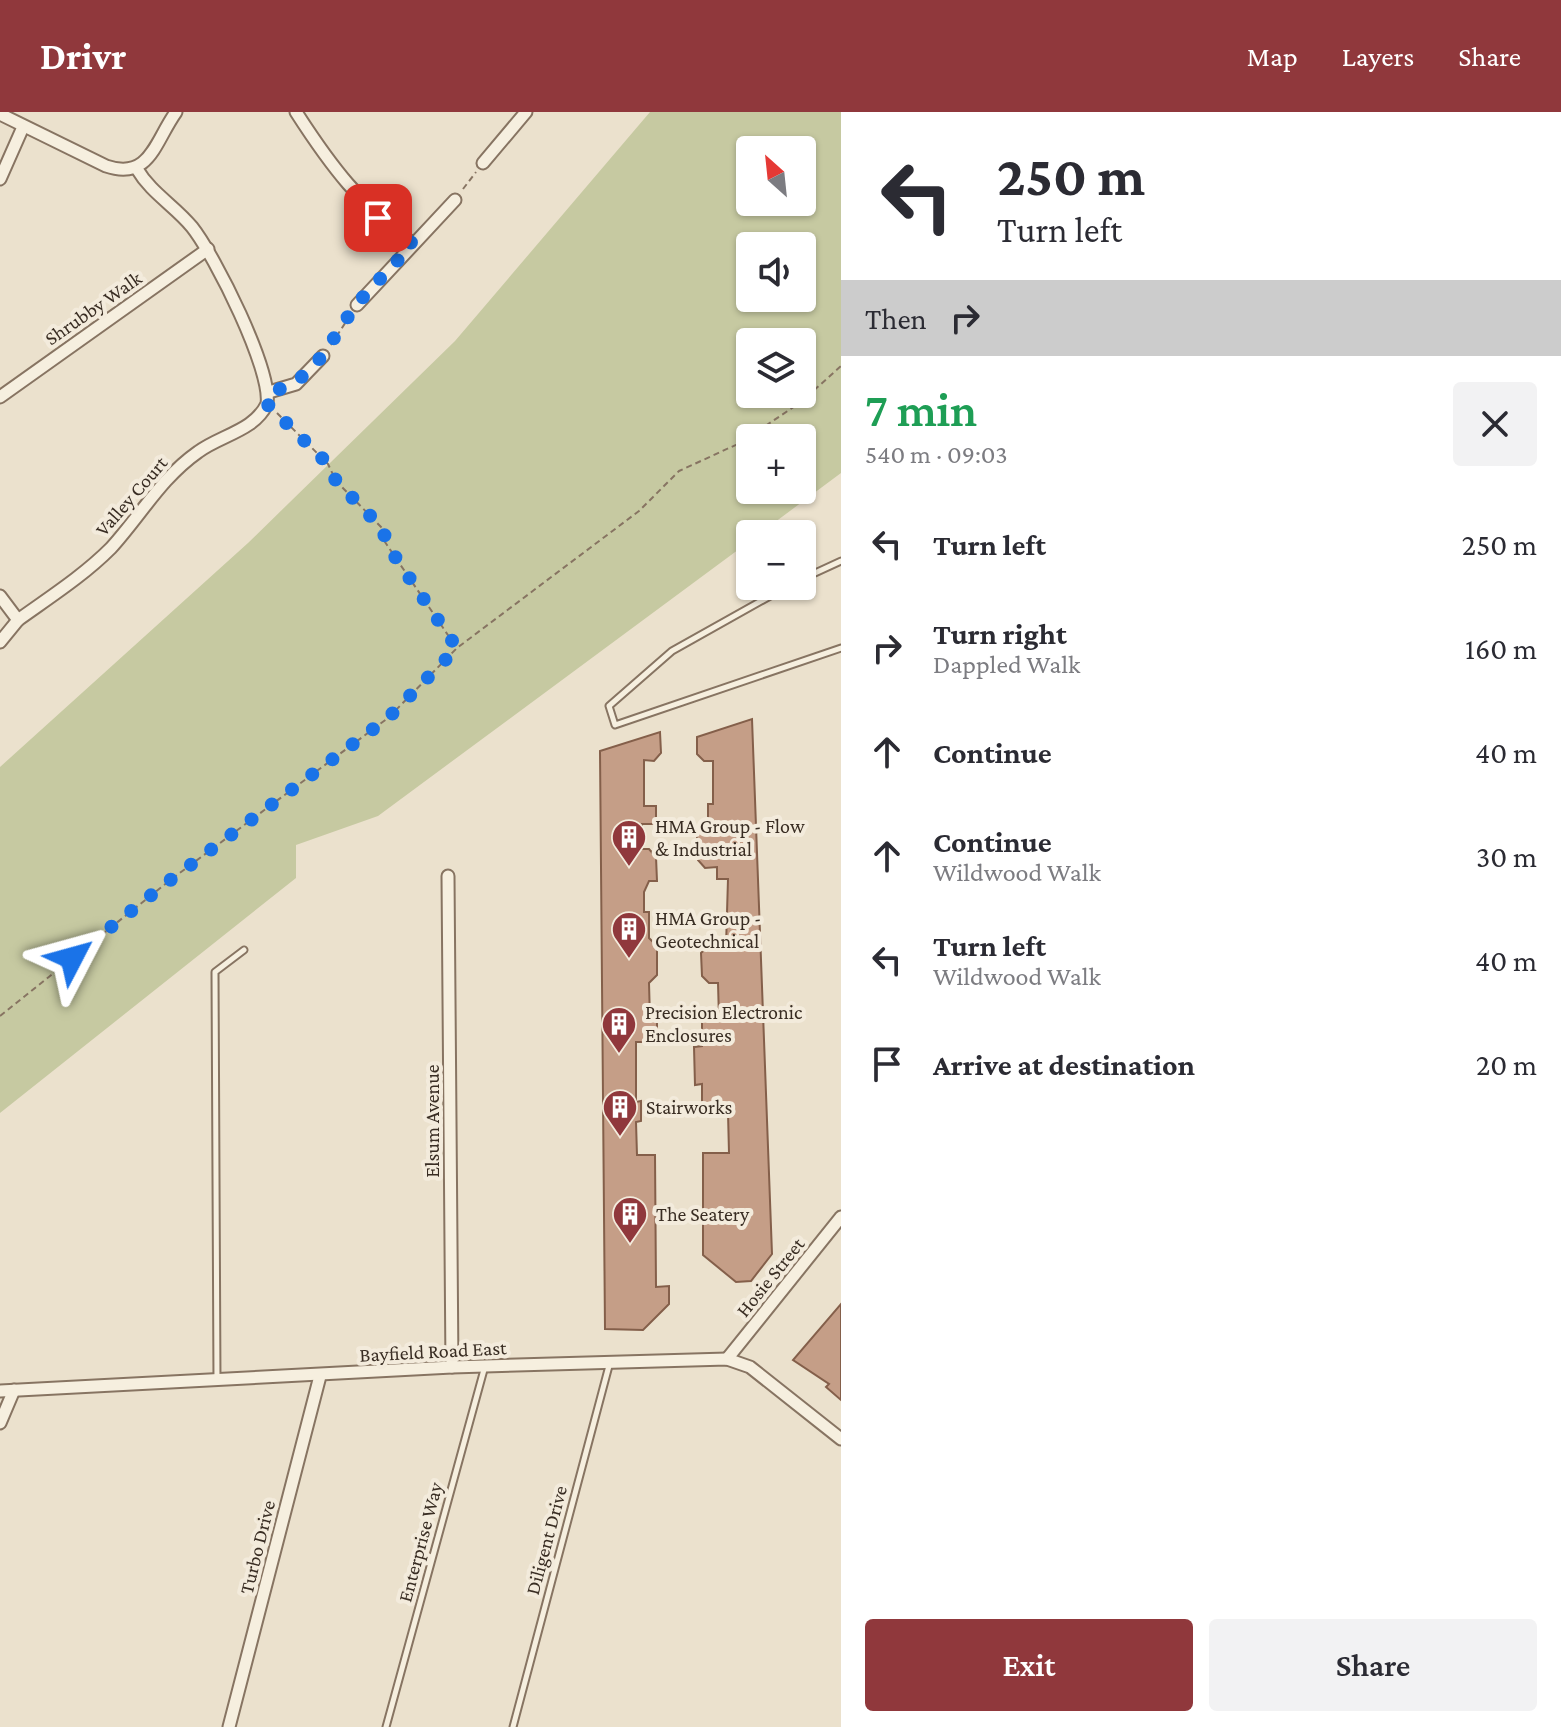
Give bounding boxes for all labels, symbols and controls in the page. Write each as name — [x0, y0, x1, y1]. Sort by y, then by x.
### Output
text: Drivr — [40, 35, 126, 77]
text: Map — [1247, 41, 1298, 72]
text: Layers — [1342, 41, 1414, 72]
text: Share — [1458, 41, 1521, 72]
north arrow — [736, 136, 816, 216]
map controls — [736, 136, 816, 600]
icon: left — [865, 144, 969, 248]
text: 250 m — [997, 145, 1145, 207]
pin — [344, 184, 412, 252]
icon: arrive — [356, 196, 400, 240]
text: Turn left — [997, 210, 1122, 250]
button: sound — [736, 232, 816, 312]
street label: Shrubby Walk — [40, 266, 146, 350]
icon: right — [943, 296, 987, 340]
text: Then — [865, 302, 927, 335]
button: layers — [736, 328, 816, 408]
button: close — [1453, 382, 1537, 466]
text: 7 min — [865, 383, 977, 436]
button: + — [736, 424, 816, 504]
text: 540 m · 09:03 — [865, 440, 1008, 469]
street label: Valley Court — [91, 452, 172, 541]
button: − — [736, 520, 816, 600]
icon: left — [865, 522, 909, 566]
text: Turn left — [933, 528, 1046, 561]
text: 250 m — [1462, 528, 1537, 561]
text: Turn right — [933, 617, 1067, 650]
icon: right — [865, 626, 909, 670]
text: 160 m — [1465, 632, 1537, 665]
text: Dappled Walk — [933, 650, 1080, 679]
icon: ahead — [865, 730, 909, 774]
text: Continue — [933, 736, 1052, 769]
text: 40 m — [1475, 736, 1537, 769]
place label: HMA Group - Flow & Industrial — [655, 815, 805, 860]
building icon: HMA Group - Flow & Industrial — [610, 818, 648, 868]
text: Continue — [933, 825, 1052, 858]
icon: ahead — [865, 834, 909, 878]
text: 30 m — [1476, 840, 1537, 873]
text: Wildwood Walk — [933, 858, 1101, 887]
place label: HMA Group - Geotechnical — [655, 907, 761, 952]
building icon: HMA Group - Geotechnical — [610, 910, 648, 960]
position arrow — [30, 916, 114, 1000]
text: Turn left — [933, 929, 1046, 962]
icon: left — [865, 938, 909, 982]
text: 40 m — [1475, 944, 1537, 977]
text: Wildwood Walk — [933, 962, 1101, 991]
place label: Precision Electronic Enclosures — [645, 1001, 803, 1046]
building icon: Precision Electronic Enclosures — [600, 1005, 638, 1055]
icon: arrive — [865, 1042, 909, 1086]
text: Arrive at destination — [933, 1048, 1195, 1081]
text: 20 m — [1476, 1048, 1537, 1081]
street label: Elsum Avenue — [421, 1064, 443, 1178]
building icon: Stairworks — [601, 1088, 639, 1138]
place label: Stairworks — [646, 1096, 732, 1118]
building icon: The Seatery — [611, 1195, 649, 1245]
place label: The Seatery — [656, 1203, 750, 1226]
street label: Hosie Street — [731, 1233, 809, 1321]
street label: Bayfield Road East — [359, 1336, 508, 1367]
street label: Enterprise Way — [393, 1479, 448, 1605]
street label: Diligent Drive — [521, 1483, 572, 1597]
street label: Turbo Drive — [235, 1498, 279, 1596]
button: Exit — [865, 1619, 1193, 1711]
button: Share — [1209, 1619, 1537, 1711]

